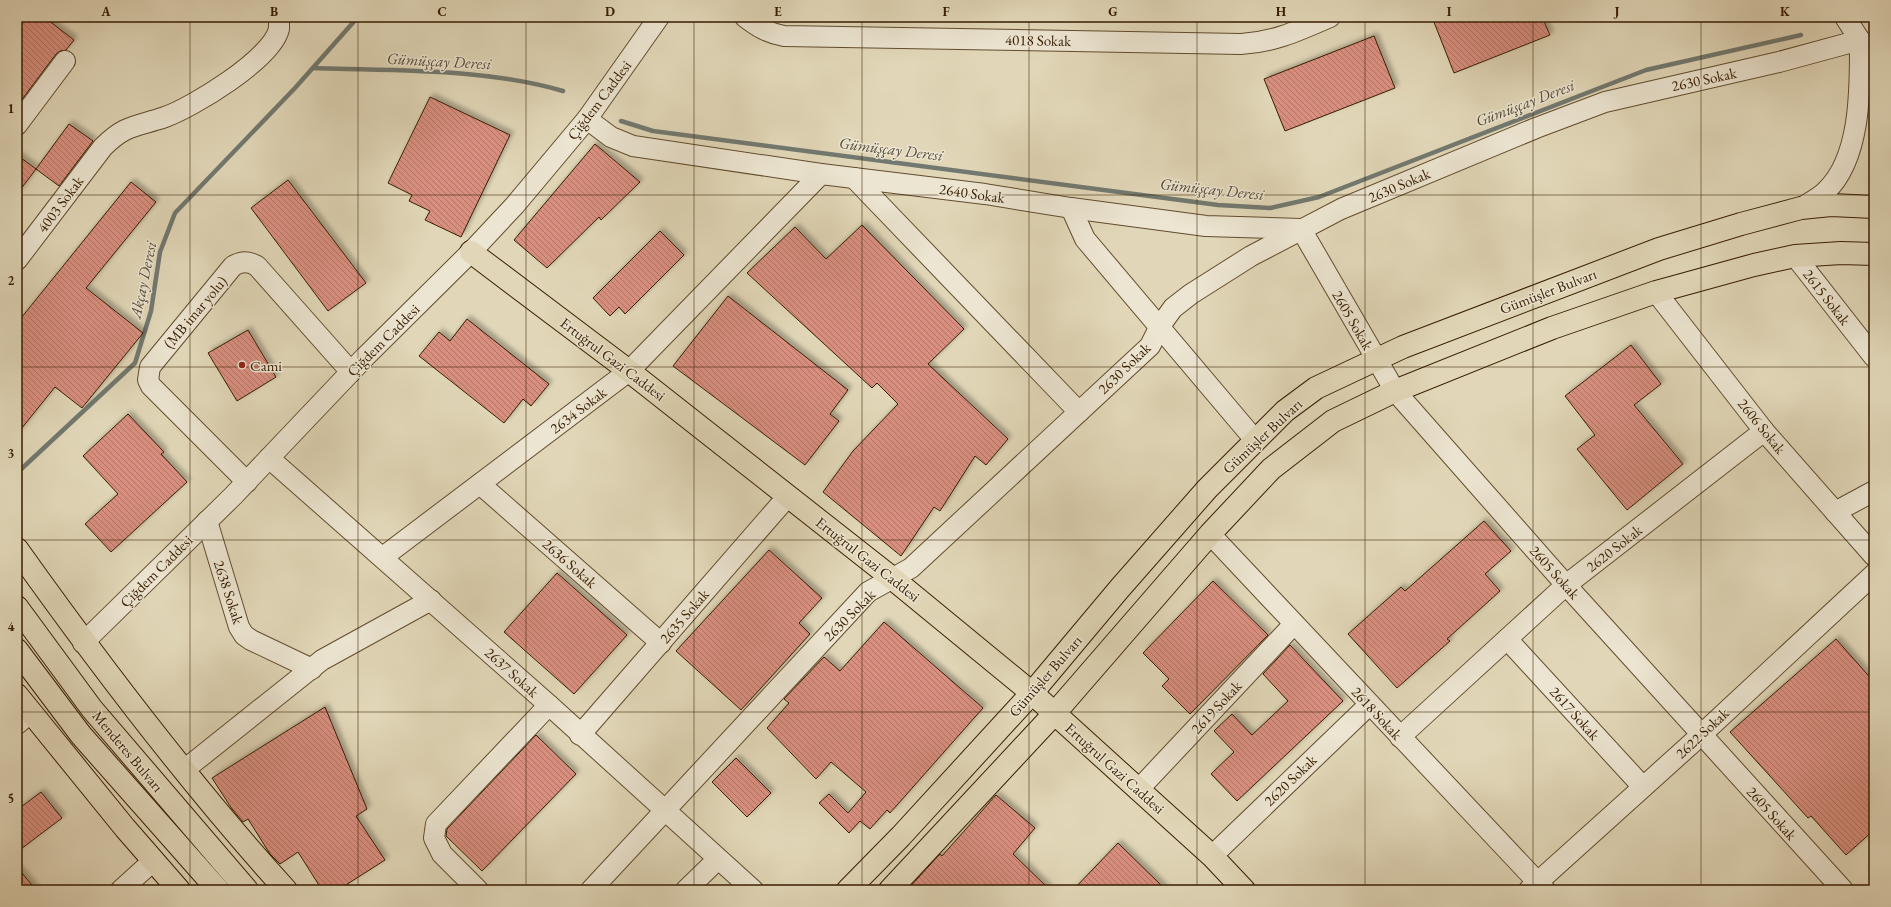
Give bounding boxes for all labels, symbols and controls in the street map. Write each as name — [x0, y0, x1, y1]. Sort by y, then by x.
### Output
text: A — [100, 3, 111, 20]
text: B — [270, 3, 278, 20]
text: C — [437, 3, 447, 20]
text: D — [605, 3, 615, 20]
text: E — [774, 3, 782, 20]
text: F — [942, 3, 950, 20]
text: G — [1108, 3, 1118, 20]
text: H — [1276, 3, 1287, 20]
text: I — [1447, 3, 1452, 20]
text: J — [1613, 3, 1620, 20]
text: K — [1780, 3, 1791, 20]
street label: 4018 Sokak — [1005, 30, 1072, 50]
water label: Gümüşçay Deresi — [386, 48, 493, 74]
street label: Çiğdem Caddesi — [563, 56, 635, 144]
street label: 2630 Sokak — [1670, 63, 1739, 95]
water label: Gümüşçay Deresi — [1472, 74, 1579, 132]
text: 1 — [8, 100, 15, 117]
water label: Gümüşçay Deresi — [838, 132, 945, 166]
street label: 2630 Sokak — [1365, 163, 1434, 207]
street label: 4003 Sokak — [33, 171, 88, 236]
water label: Gümüşçay Deresi — [1159, 173, 1266, 205]
street label: 2640 Sokak — [938, 179, 1007, 207]
water label: Akçay Deresi — [124, 238, 162, 321]
street label: Gümüşler Bulvarı — [1497, 264, 1599, 318]
street label: 2615 Sokak — [1799, 265, 1855, 330]
text: 2 — [8, 272, 15, 289]
street label: (MB imar yolu) — [159, 272, 231, 352]
street label: 2605 Sokak — [1328, 287, 1378, 354]
street label: Çiğdem Caddesi — [343, 299, 424, 380]
street label: Ertuğrul Gazi Caddesi — [556, 313, 670, 405]
street label: 2630 Sokak — [1094, 338, 1155, 398]
place label: Cami — [250, 356, 282, 375]
marker: Cami — [237, 360, 247, 370]
street label: 2634 Sokak — [546, 382, 611, 437]
street label: Gümüşler Bulvarı — [1218, 394, 1306, 478]
street label: 2606 Sokak — [1734, 394, 1791, 458]
text: 3 — [8, 445, 15, 462]
street label: Ertuğrul Gazi Caddesi — [812, 512, 924, 606]
street label: 2620 Sokak — [1582, 520, 1647, 576]
street label: Çiğdem Caddesi — [116, 530, 197, 611]
street label: 2636 Sokak — [539, 534, 602, 592]
street label: 2605 Sokak — [1526, 541, 1585, 604]
street label: 2638 Sokak — [210, 558, 249, 627]
street label: 2635 Sokak — [655, 584, 713, 647]
street label: 2630 Sokak — [819, 584, 880, 645]
text: 4 — [8, 618, 15, 635]
street label: Gümüşler Bulvarı — [1004, 631, 1086, 721]
street label: 2637 Sokak — [481, 643, 544, 702]
street label: 2619 Sokak — [1187, 676, 1246, 738]
street label: 2618 Sokak — [1348, 682, 1407, 744]
street label: 2617 Sokak — [1546, 682, 1605, 745]
street label: 2622 Sokak — [1671, 703, 1733, 762]
street label: Menderes Bulvarı — [88, 706, 168, 796]
street label: Ertuğrul Gazi Caddesi — [1061, 718, 1169, 818]
street label: 2620 Sokak — [1260, 750, 1321, 810]
street label: 2605 Sokak — [1743, 782, 1802, 845]
text: 5 — [8, 790, 14, 807]

